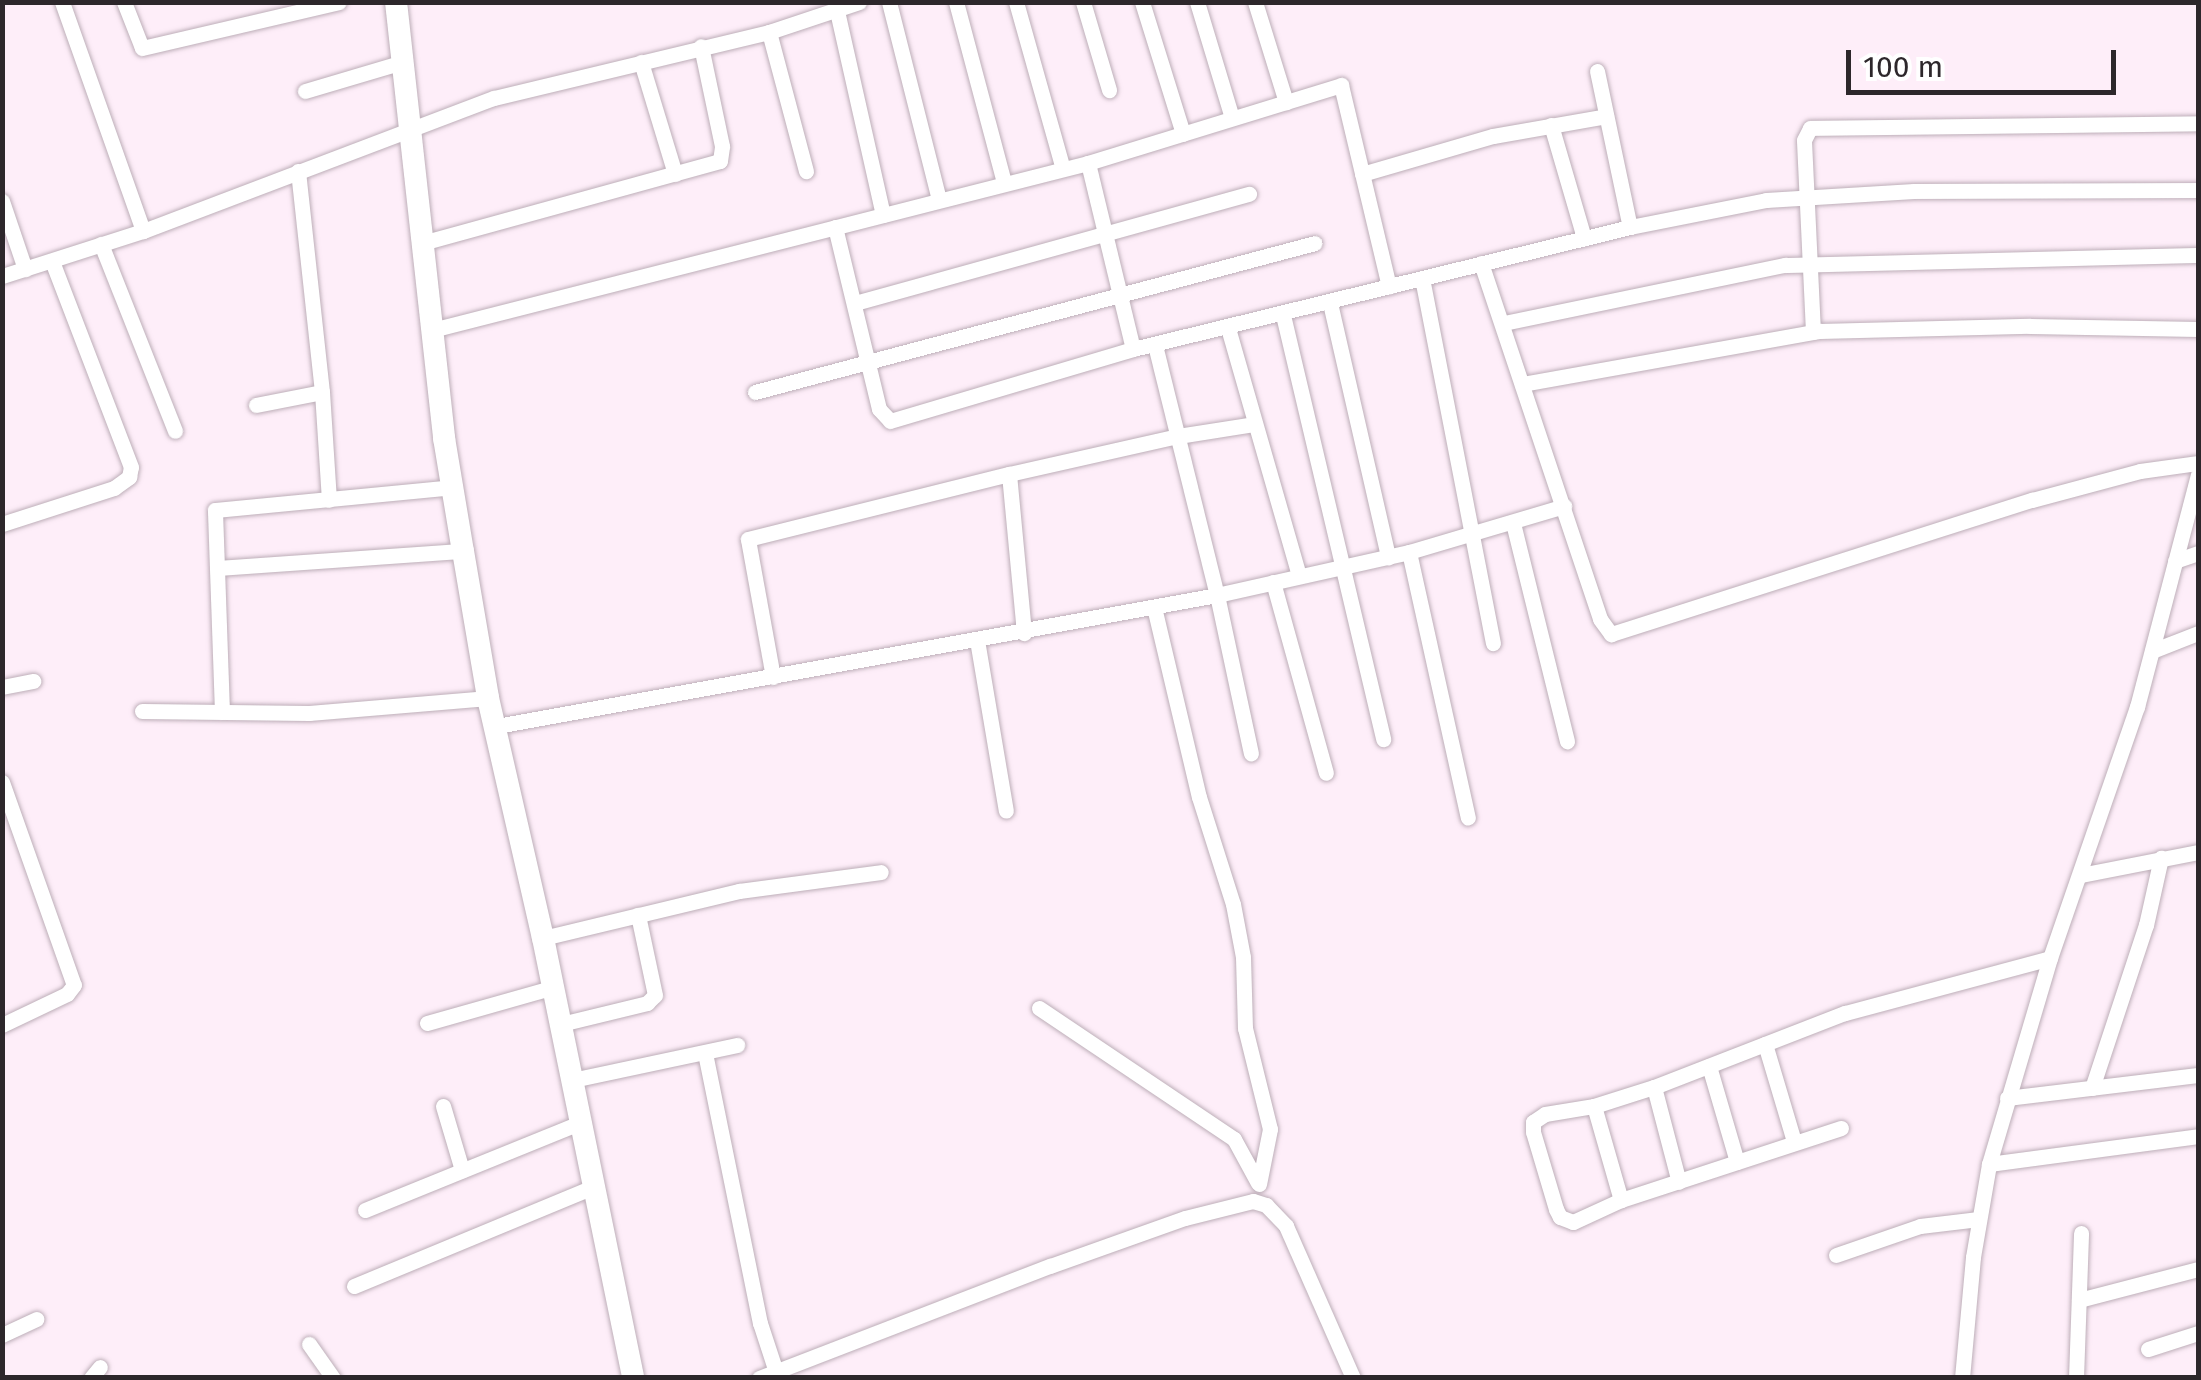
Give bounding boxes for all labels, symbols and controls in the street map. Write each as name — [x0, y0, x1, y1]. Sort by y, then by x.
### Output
scale bar — [1851, 30, 2121, 92]
text: 100 m — [1863, 49, 1943, 85]

